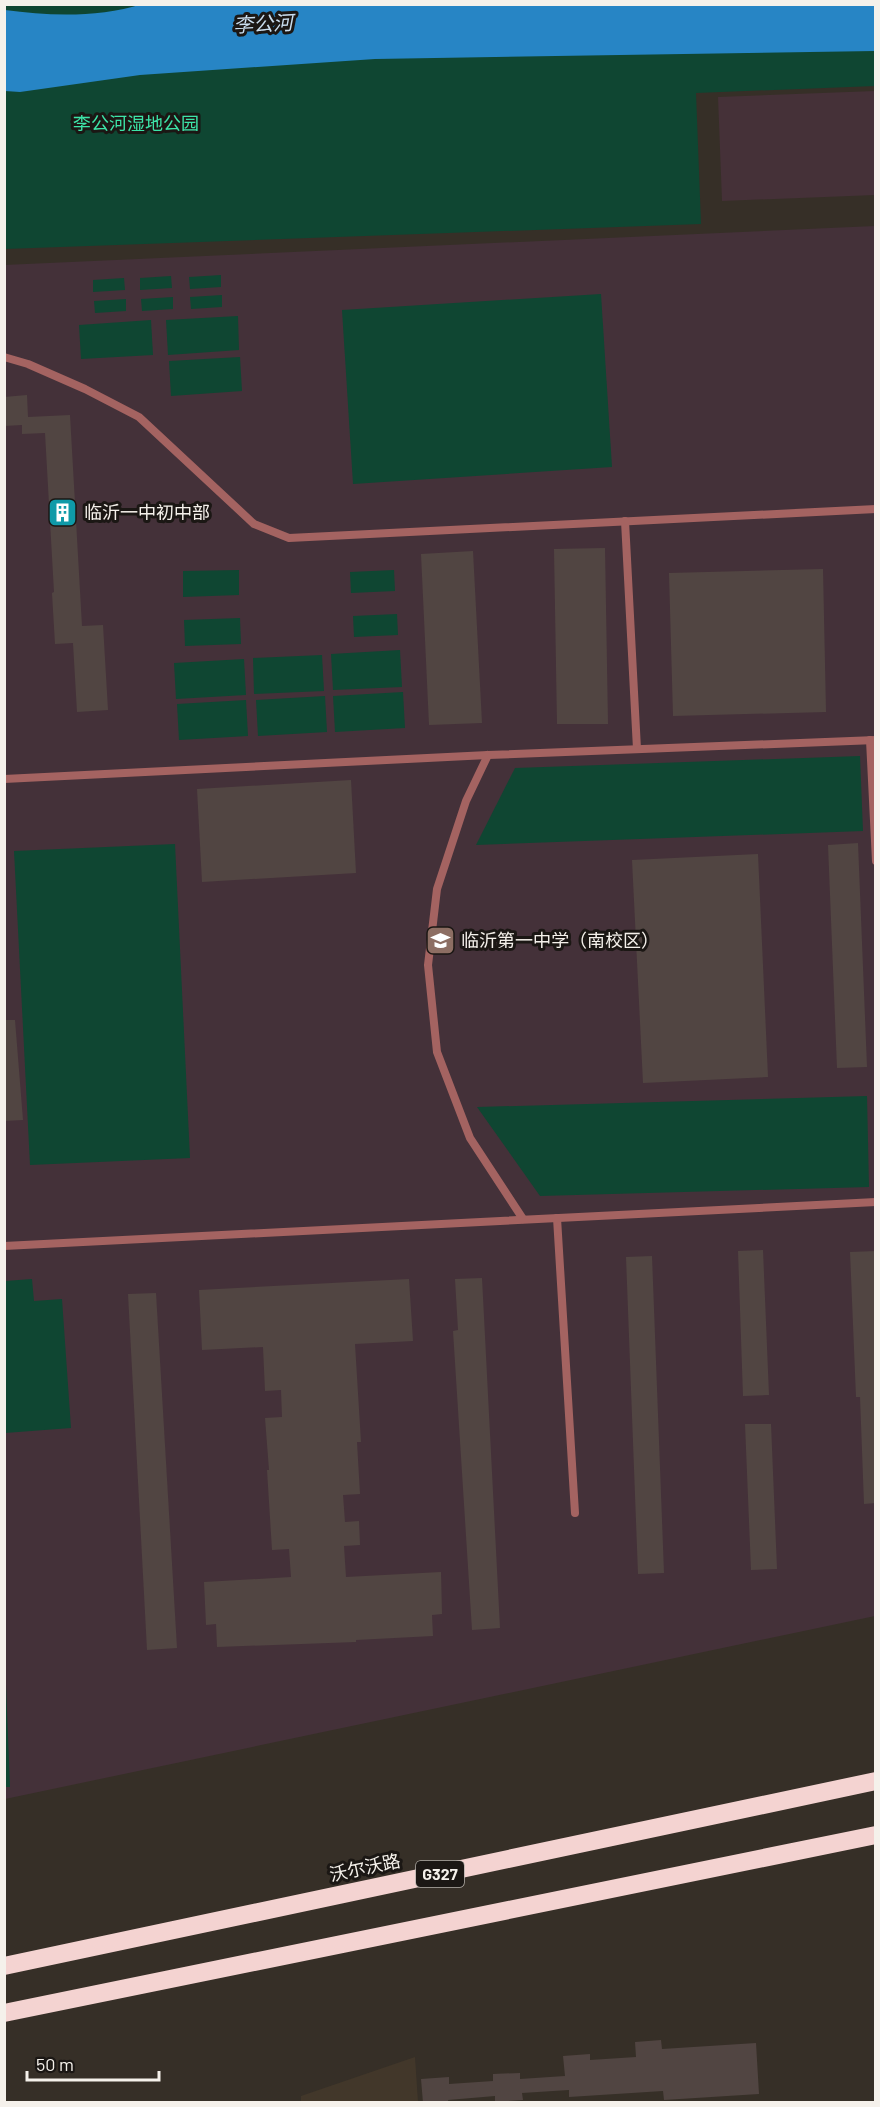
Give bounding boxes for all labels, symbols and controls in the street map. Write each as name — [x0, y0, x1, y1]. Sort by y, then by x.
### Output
water label: 李公河 — [232, 9, 298, 37]
park label: 李公河湿地公园 — [73, 112, 199, 134]
building icon: 临沂一中初中部 — [47, 497, 79, 529]
place label: 临沂一中初中部 — [84, 501, 210, 523]
school or university icon: 临沂第一中学（南校区） — [424, 925, 456, 957]
place label: 临沂第一中学（南校区） — [461, 929, 659, 951]
street label: 沃尔沃路 — [327, 1849, 402, 1885]
road number: G327 — [416, 1861, 464, 1887]
scale bar — [27, 2044, 159, 2082]
text: 50 m — [36, 2053, 74, 2075]

